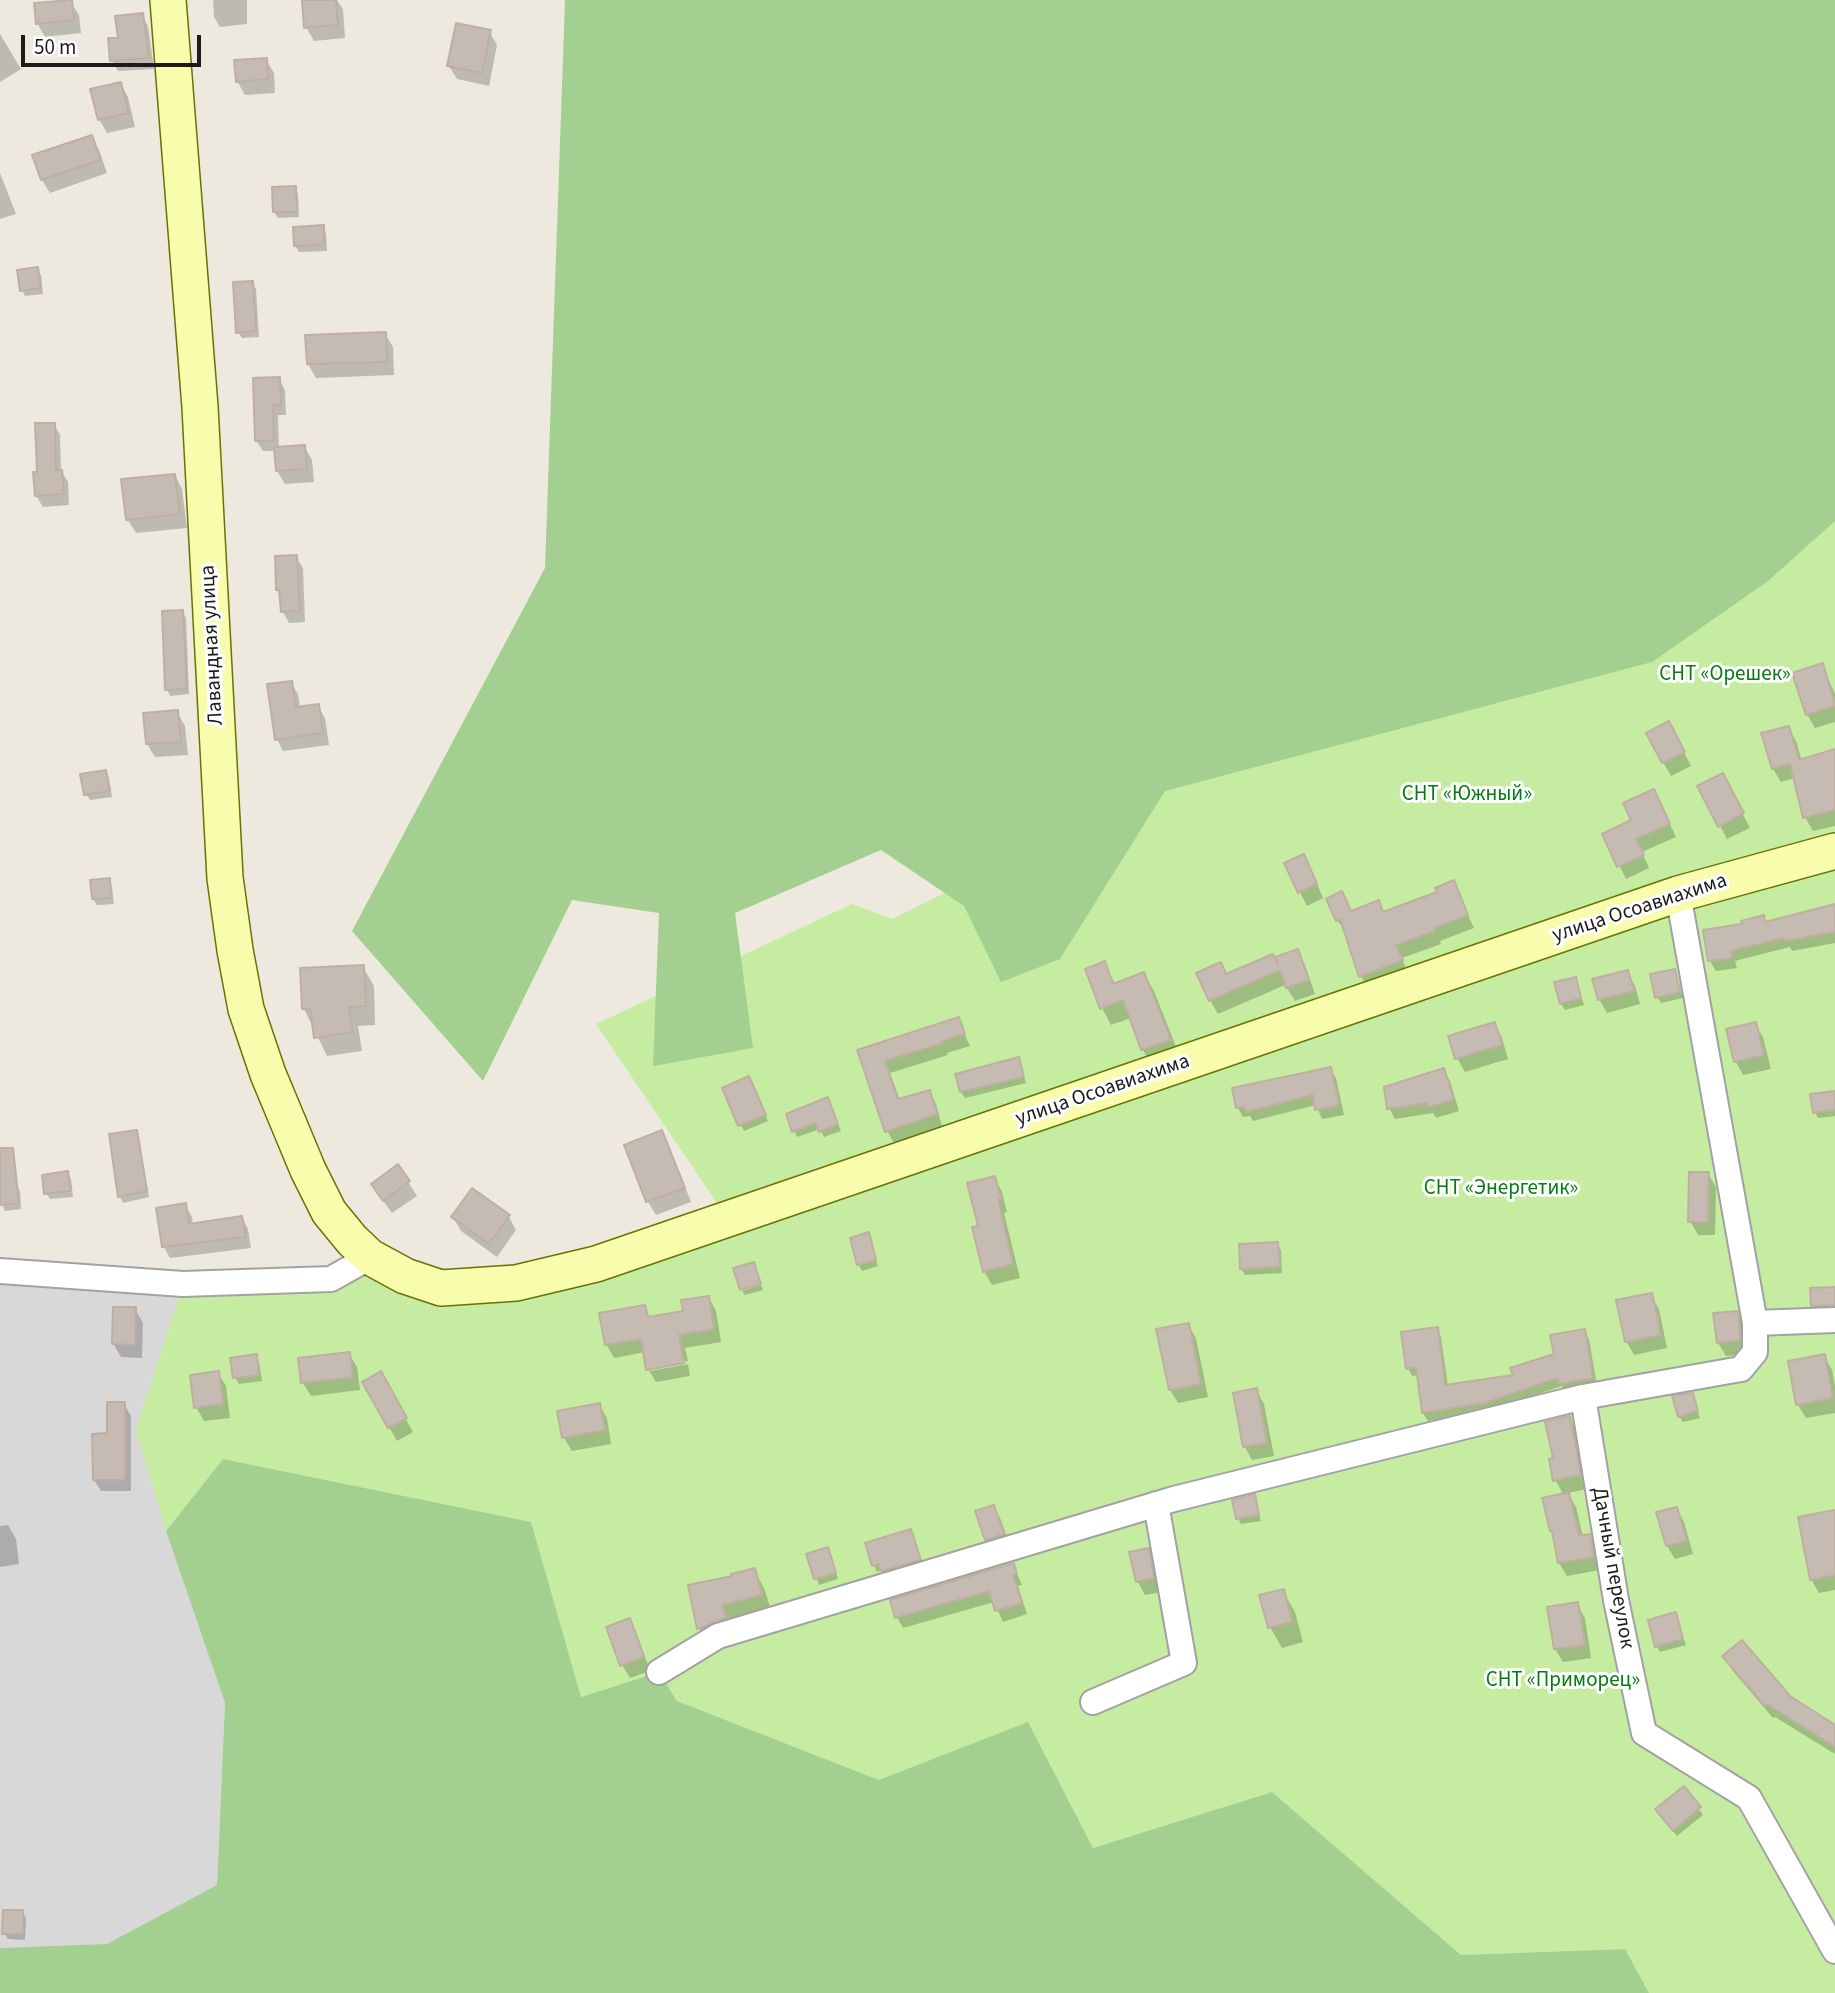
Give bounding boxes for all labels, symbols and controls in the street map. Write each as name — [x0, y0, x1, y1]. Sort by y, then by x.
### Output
scale bar — [24, 21, 205, 65]
text: 50 m — [34, 32, 76, 62]
street label: Лавандная улица — [196, 564, 230, 726]
park label: СНТ «Орешек» — [1659, 662, 1791, 688]
park label: СНТ «Южный» — [1402, 782, 1532, 808]
street label: улица Осоавиахима — [1549, 869, 1731, 949]
street label: улица Осоавиахима — [1013, 1049, 1193, 1133]
park label: СНТ «Энергетик» — [1424, 1176, 1578, 1202]
street label: Дачный переулок — [1585, 1485, 1639, 1651]
park label: СНТ «Приморец» — [1486, 1668, 1640, 1694]

